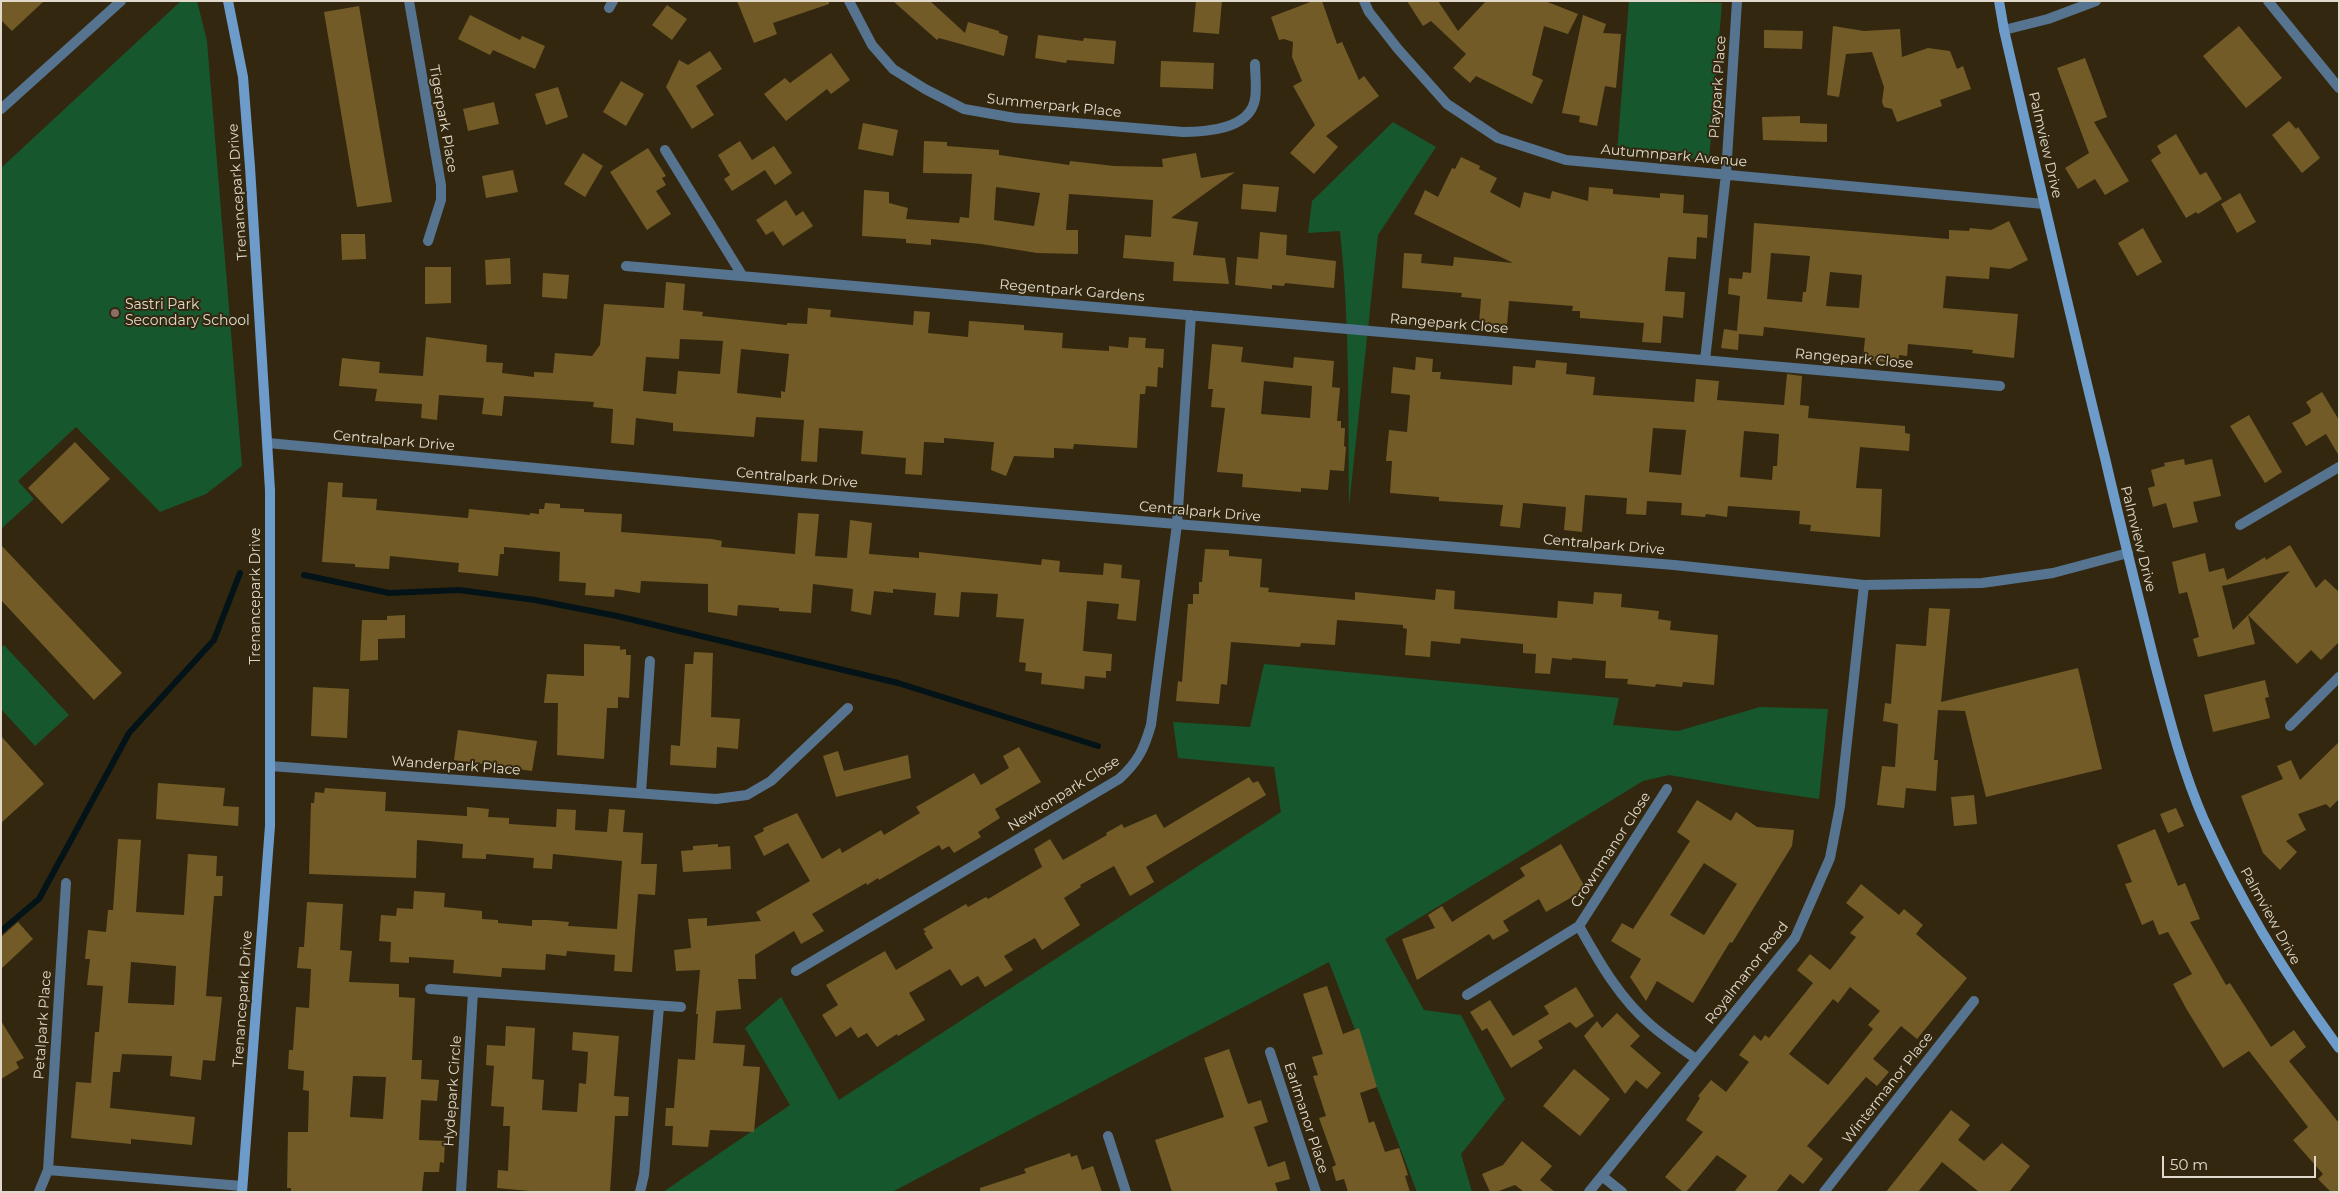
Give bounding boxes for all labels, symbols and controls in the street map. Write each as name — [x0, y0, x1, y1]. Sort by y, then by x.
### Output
street label: Playpark Place — [1706, 35, 1730, 139]
street label: Tigerpark Place — [425, 64, 461, 174]
street label: Palmview Drive — [2025, 90, 2065, 200]
street label: Summerpark Place — [986, 91, 1122, 121]
street label: Trenancepark Drive — [225, 123, 251, 261]
street label: Autumnpark Avenue — [1600, 141, 1748, 171]
street label: Regentpark Gardens — [999, 276, 1145, 306]
place label: Sastri Park Secondary School — [125, 297, 250, 330]
marker: Sastri Park Secondary School — [109, 307, 121, 319]
street label: Rangepark Close — [1389, 310, 1509, 338]
street label: Rangepark Close — [1794, 345, 1914, 373]
street label: Centralpark Drive — [332, 427, 456, 455]
street label: Centralpark Drive — [735, 464, 859, 492]
street label: Palmview Drive — [2117, 484, 2159, 594]
street label: Centralpark Drive — [1138, 498, 1262, 526]
street label: Trenancepark Drive — [248, 527, 264, 665]
street label: Centralpark Drive — [1542, 531, 1666, 559]
street label: Wanderpark Place — [391, 753, 521, 779]
street label: Newtonpark Close — [1005, 753, 1123, 835]
street label: Crownmanor Close — [1567, 789, 1655, 911]
street label: Palmview Drive — [2236, 864, 2304, 968]
street label: Royalmanor Road — [1702, 918, 1792, 1028]
street label: Trenancepark Drive — [230, 930, 256, 1068]
street label: Petalpark Place — [31, 970, 55, 1080]
street label: Wintermanor Place — [1839, 1029, 1937, 1147]
street label: Hydepark Circle — [441, 1035, 465, 1147]
street label: Earlmanor Place — [1280, 1060, 1332, 1176]
scale bar — [2165, 1146, 2319, 1178]
text: 50 m — [2170, 1155, 2208, 1174]

